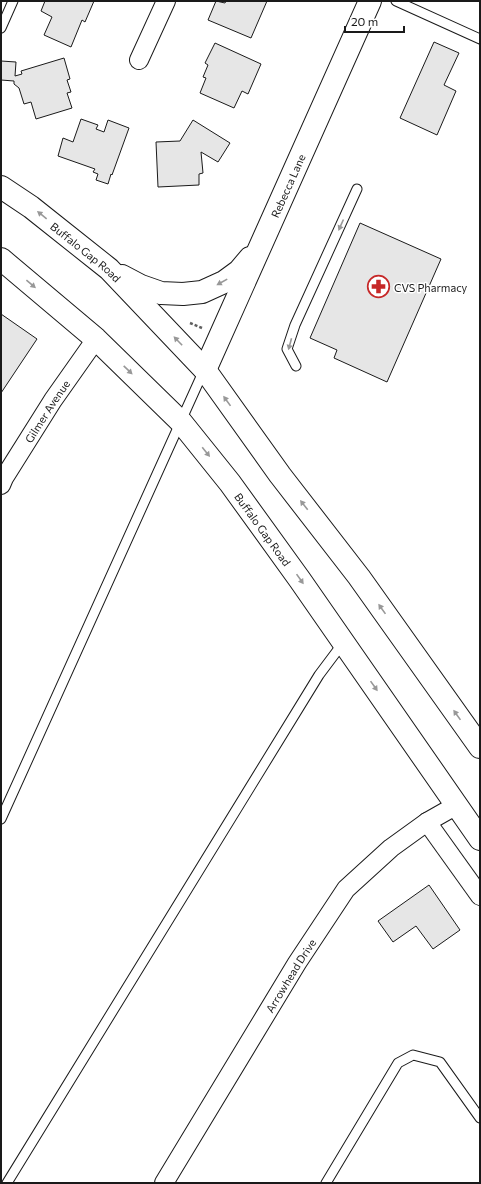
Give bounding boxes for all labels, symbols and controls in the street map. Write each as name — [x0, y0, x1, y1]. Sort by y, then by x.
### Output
scale bar — [345, 8, 404, 34]
text: 20 m — [351, 14, 378, 28]
street label: Rebecca Lane — [268, 152, 307, 219]
one-way arrow — [36, 211, 47, 220]
street label: Buffalo Gap Road — [48, 219, 124, 284]
one-way arrow — [338, 219, 344, 230]
pharmacy icon: CVS Pharmacy — [365, 274, 391, 300]
one-way arrow — [216, 279, 228, 286]
one-way arrow — [26, 280, 36, 289]
place label: CVS Pharmacy — [394, 281, 468, 294]
one-way arrow — [174, 337, 183, 346]
one-way arrow — [286, 337, 292, 350]
one-way arrow — [123, 365, 133, 375]
street label: Gilmer Avenue — [21, 377, 72, 445]
one-way arrow — [223, 395, 231, 406]
one-way arrow — [201, 447, 210, 458]
street label: Buffalo Gap Road — [232, 490, 294, 568]
one-way arrow — [300, 500, 308, 511]
one-way arrow — [296, 574, 304, 585]
one-way arrow — [378, 604, 386, 614]
one-way arrow — [370, 681, 378, 691]
one-way arrow — [453, 710, 461, 720]
street label: Arrowhead Drive — [262, 936, 318, 1015]

